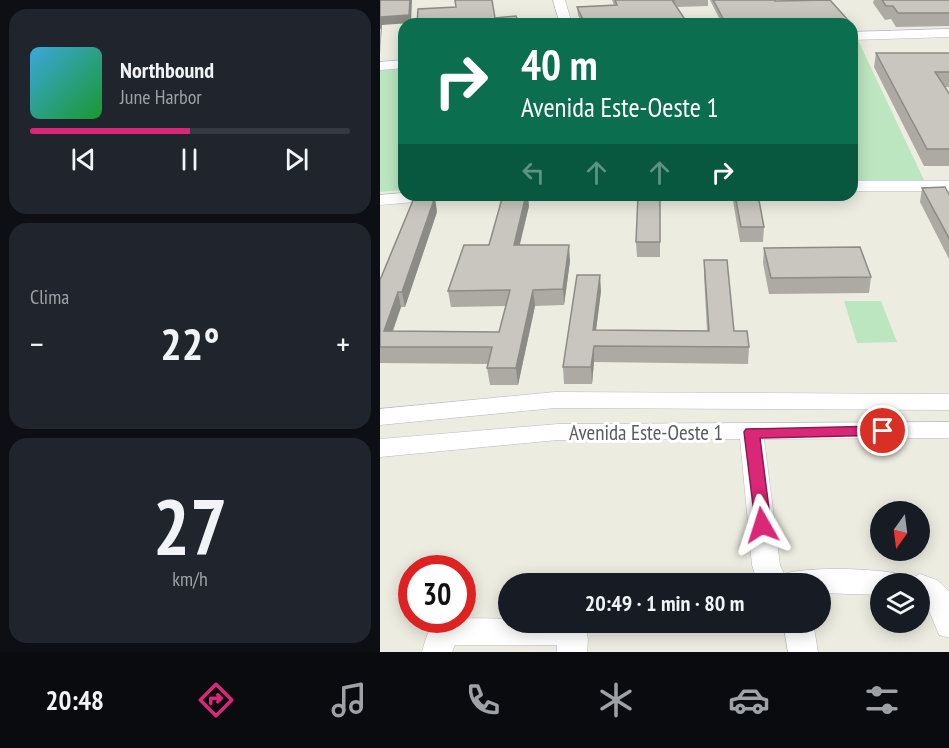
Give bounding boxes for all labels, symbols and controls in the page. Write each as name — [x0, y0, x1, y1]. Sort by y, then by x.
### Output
text: 40 m — [521, 37, 598, 92]
icon: right — [422, 42, 500, 120]
text: Northbound — [120, 56, 214, 84]
text: June Harbor — [120, 84, 202, 110]
text: Avenida Este-Oeste 1 — [521, 90, 719, 124]
icon: previous — [67, 143, 100, 176]
icon: pause — [173, 143, 206, 176]
icon: next — [280, 143, 313, 176]
icon: left — [517, 156, 550, 189]
icon: ahead — [580, 156, 613, 189]
icon: ahead — [643, 156, 676, 189]
icon: right — [706, 156, 739, 189]
text: Clima — [30, 284, 69, 310]
text: 22° — [160, 314, 220, 372]
text: − — [30, 322, 44, 365]
text: + — [336, 322, 350, 365]
pin — [857, 405, 908, 456]
icon: arrive — [866, 414, 899, 447]
street label: Avenida Este-Oeste 1 — [569, 419, 723, 446]
text: 27 — [153, 476, 227, 577]
position arrow — [730, 493, 794, 557]
north arrow — [870, 501, 930, 561]
map controls — [870, 501, 930, 633]
speed limit sign: 30 — [398, 555, 476, 633]
text: km/h — [172, 566, 208, 592]
button: layers — [870, 573, 930, 633]
text: 20:49 · 1 min · 80 m — [585, 589, 744, 617]
icon: directions — [195, 679, 237, 721]
icon: music — [328, 679, 370, 721]
icon: phone — [462, 679, 504, 721]
icon: climate — [595, 679, 637, 721]
icon: car — [728, 679, 770, 721]
icon: filters — [861, 679, 903, 721]
text: 20:48 — [46, 683, 104, 717]

